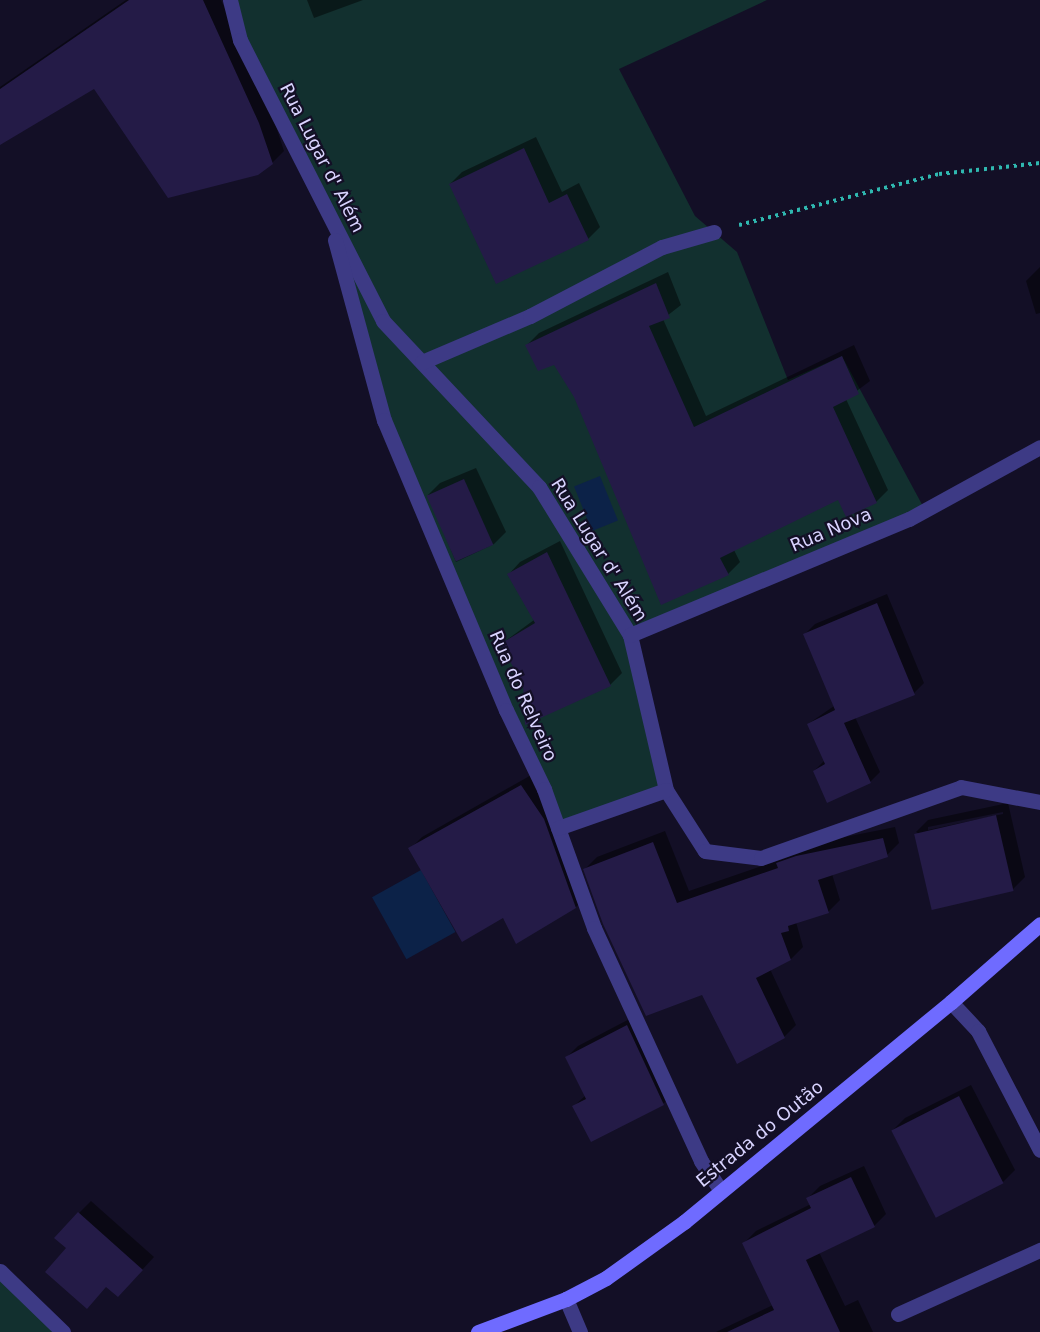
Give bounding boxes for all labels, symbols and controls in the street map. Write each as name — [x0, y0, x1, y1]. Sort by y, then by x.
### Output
street label: Rua Lugar d' Além — [275, 80, 369, 236]
street label: Rua Lugar d' Além — [546, 474, 652, 626]
street label: Rua Nova — [787, 503, 875, 557]
street label: Rua do Relveiro — [485, 627, 561, 765]
street label: Estrada do Outão — [692, 1076, 828, 1192]

